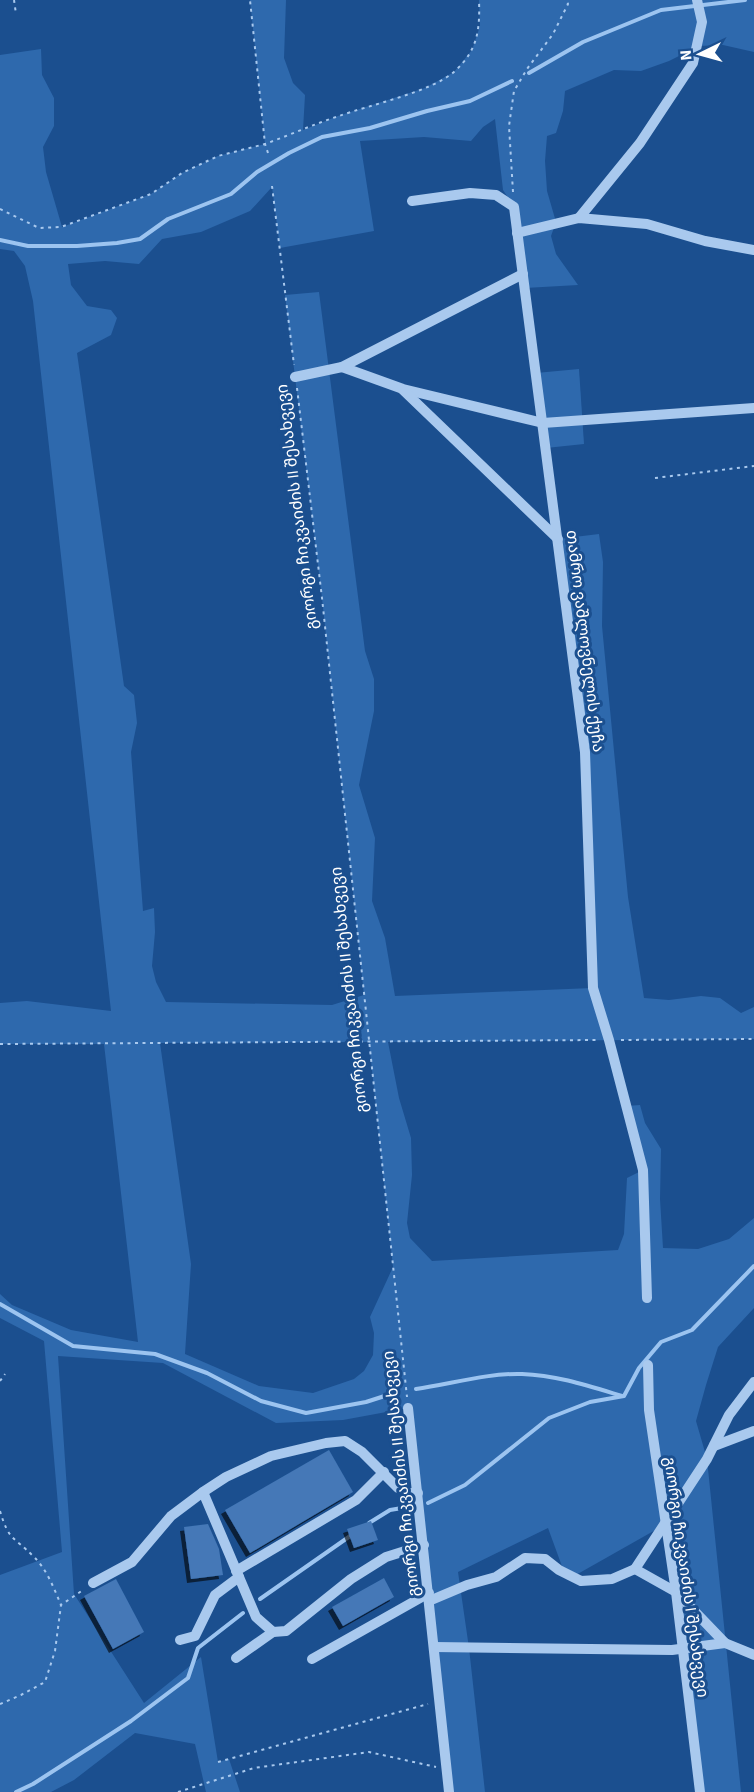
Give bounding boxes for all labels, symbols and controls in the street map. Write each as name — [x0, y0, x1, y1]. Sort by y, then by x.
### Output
north arrow — [670, 24, 730, 84]
text: N — [675, 49, 697, 61]
street label: გიორგი ჩიკვაიძის II შესახვევი — [271, 383, 323, 631]
street label: თამრო ვაშლოვნელის ქუჩა — [560, 529, 610, 754]
street label: გიორგი ჩიკვაიძის II შესახვევი — [325, 866, 373, 1114]
street label: გიორგი ჩიკვაიძის II შესახვევი — [377, 1350, 425, 1598]
street label: გიორგი ჩიკვაიძის I შესახვევი — [658, 1455, 714, 1699]

